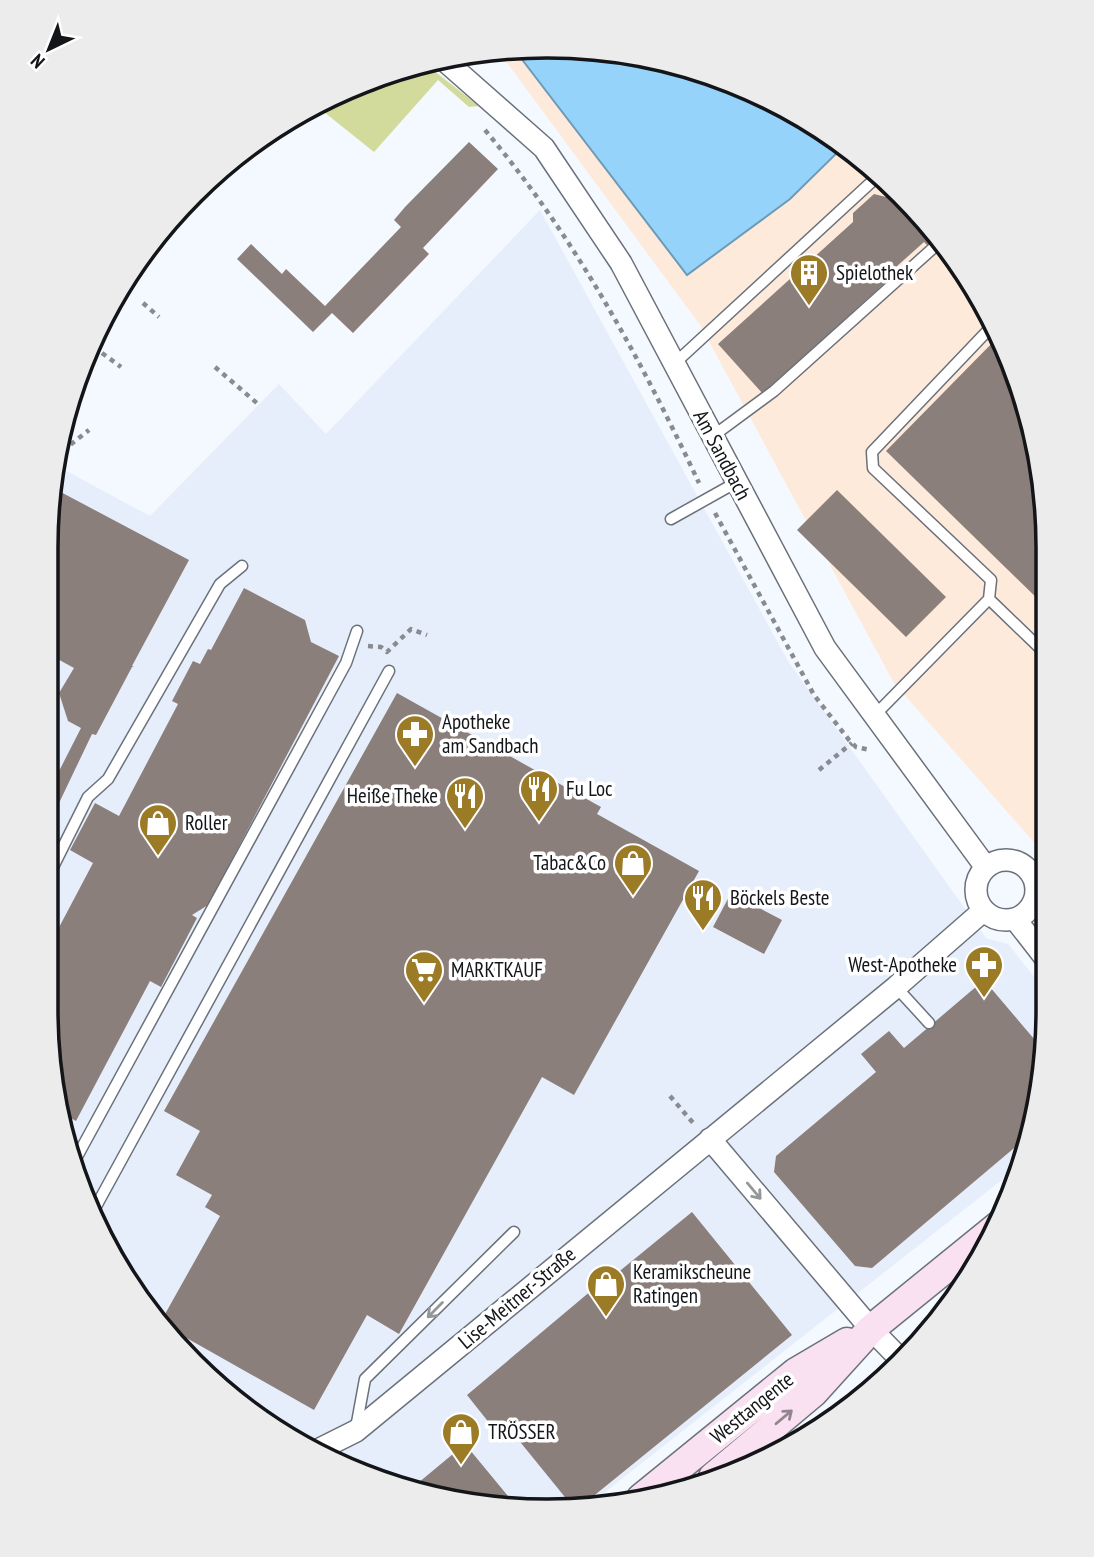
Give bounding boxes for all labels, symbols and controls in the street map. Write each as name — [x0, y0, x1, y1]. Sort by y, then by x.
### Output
north arrow — [14, 14, 84, 84]
text: N — [25, 49, 49, 74]
building icon: Spielothek — [788, 252, 830, 307]
place label: Spielothek — [836, 259, 913, 286]
street label: Am Sandbach — [688, 405, 757, 504]
place label: Apotheke am Sandbach — [442, 708, 538, 759]
pharmacy icon: Apotheke am Sandbach — [394, 713, 436, 768]
restaurant icon: Fu Loc — [518, 768, 560, 823]
restaurant icon: Heiße Theke — [444, 775, 486, 830]
place label: Fu Loc — [566, 775, 613, 802]
place label: Heiße Theke — [347, 782, 438, 809]
shop icon: Roller — [137, 802, 179, 857]
place label: Roller — [185, 809, 228, 836]
shop icon: Tabac&Co — [612, 842, 654, 897]
place label: Tabac&Co — [533, 849, 606, 876]
restaurant icon: Böckels Beste — [682, 877, 724, 932]
place label: Böckels Beste — [730, 884, 829, 911]
pharmacy icon: West-Apotheke — [963, 944, 1005, 999]
supermarket icon: MARKTKAUF — [403, 949, 445, 1004]
place label: West-Apotheke — [848, 951, 957, 978]
place label: MARKTKAUF — [451, 956, 543, 983]
one-way arrow — [746, 1181, 762, 1199]
street label: Lise-Meitner-Straße — [452, 1241, 581, 1355]
place label: Keramikscheune Ratingen — [633, 1258, 751, 1309]
shop icon: Keramikscheune Ratingen — [585, 1263, 627, 1318]
one-way arrow — [427, 1301, 444, 1318]
street label: Westtangente — [705, 1366, 799, 1449]
one-way arrow — [775, 1409, 793, 1425]
shop icon: TRÖSSER — [440, 1411, 482, 1466]
place label: TRÖSSER — [488, 1418, 555, 1445]

